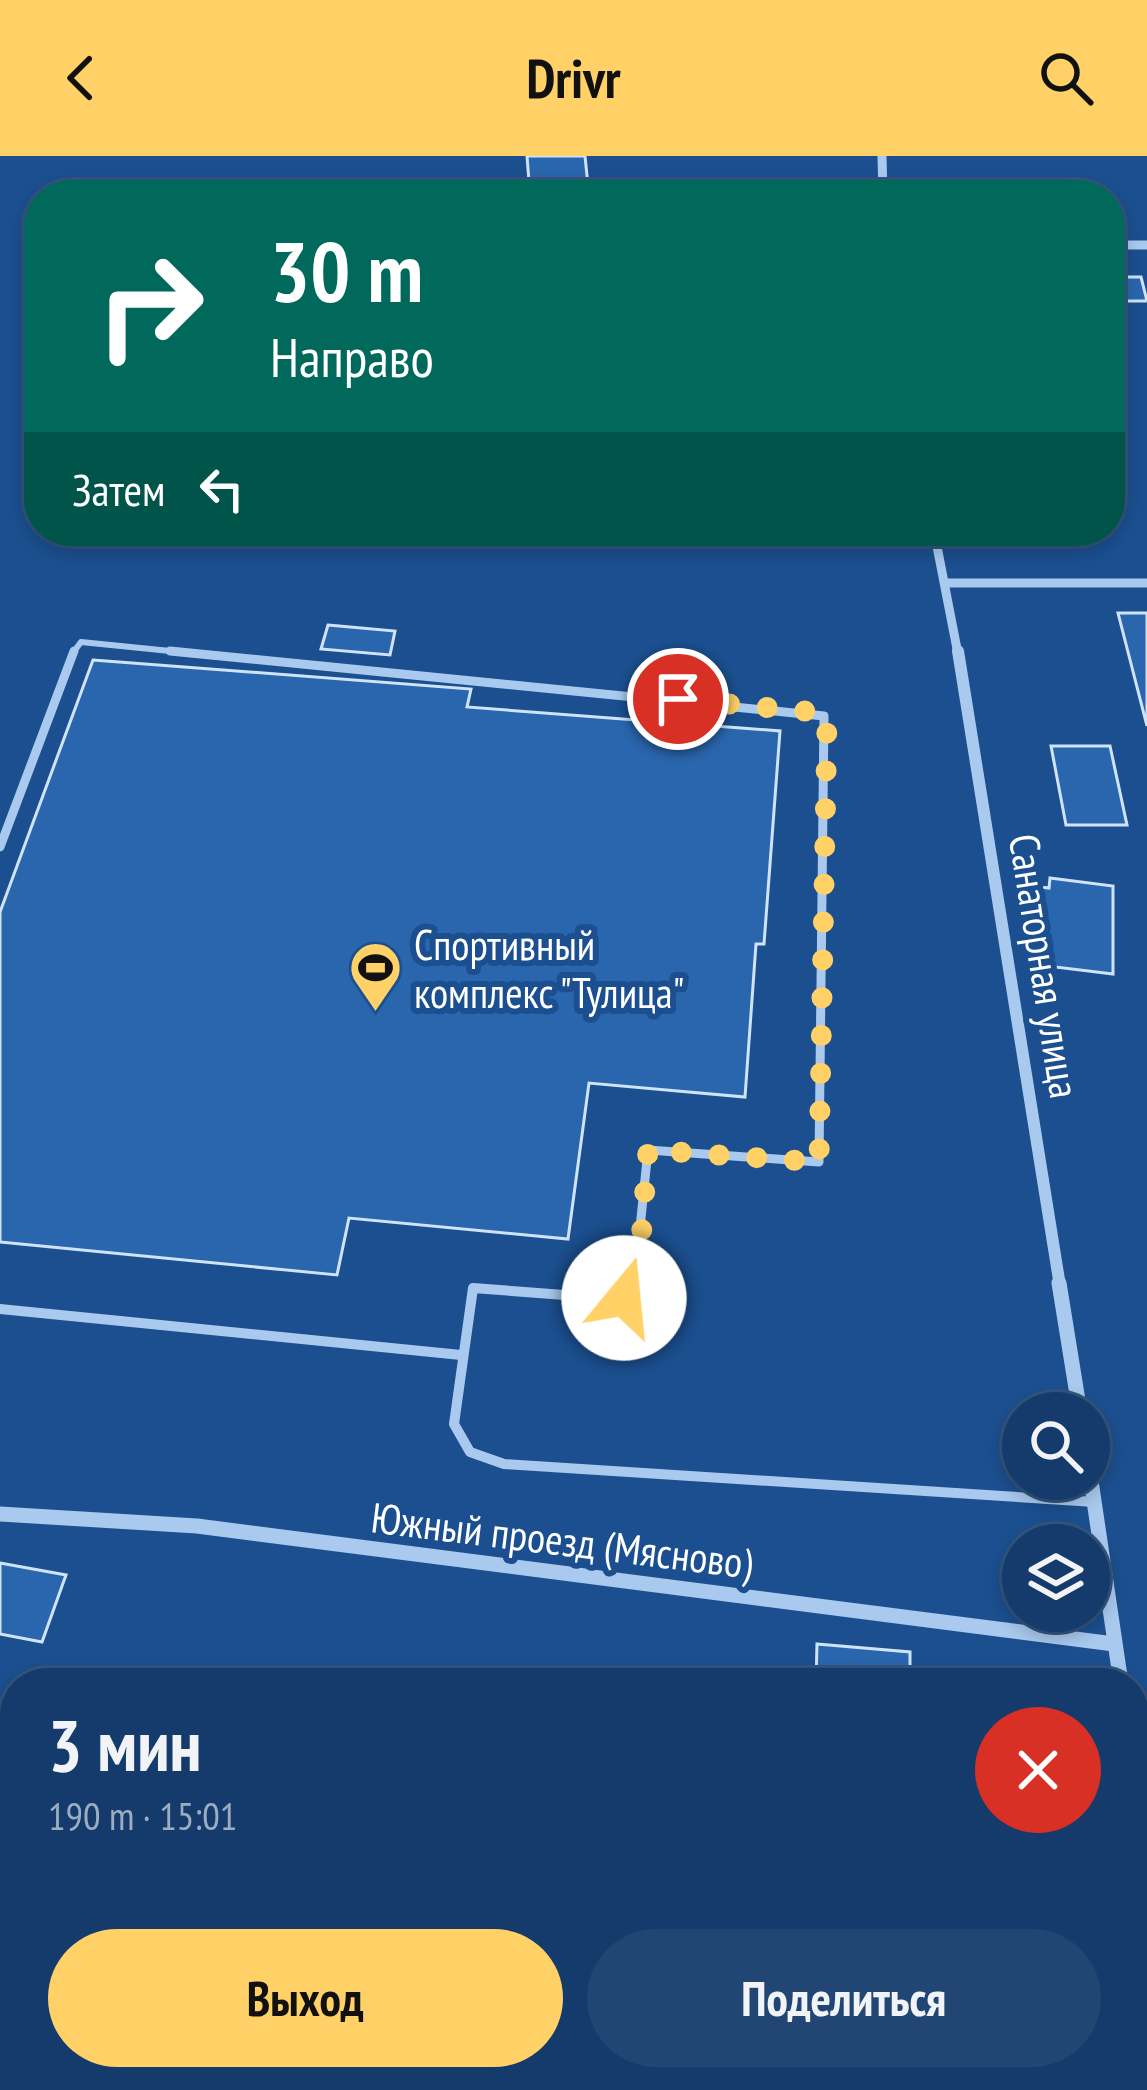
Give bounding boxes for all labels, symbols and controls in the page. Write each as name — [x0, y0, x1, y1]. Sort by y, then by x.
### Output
text: Drivr — [526, 43, 621, 113]
icon: back — [48, 45, 114, 111]
icon: search — [1033, 45, 1099, 111]
text: 30 m — [270, 216, 423, 325]
icon: right — [72, 228, 228, 384]
text: Направо — [270, 322, 434, 392]
icon: left — [189, 456, 255, 522]
text: Затем — [72, 460, 165, 518]
pin — [627, 648, 729, 750]
icon: arrive — [645, 666, 711, 732]
street label: Санаторная улица — [997, 830, 1093, 1102]
place label: Спортивный комплекс "Тулица" — [414, 917, 684, 1020]
sports icon: Спортивный комплекс "Тулица" — [347, 940, 403, 1014]
position arrow — [561, 1235, 687, 1361]
map controls — [1002, 1392, 1110, 1632]
button: search — [1002, 1392, 1110, 1500]
street label: Южный проезд (Мясново) — [368, 1489, 756, 1591]
button: layers — [1002, 1524, 1110, 1632]
text: 3 мин — [48, 1698, 202, 1791]
button: close — [975, 1707, 1101, 1833]
text: 190 m · 15:01 — [48, 1790, 237, 1841]
button: Выход — [48, 1929, 563, 2067]
button: Поделиться — [587, 1929, 1101, 2067]

